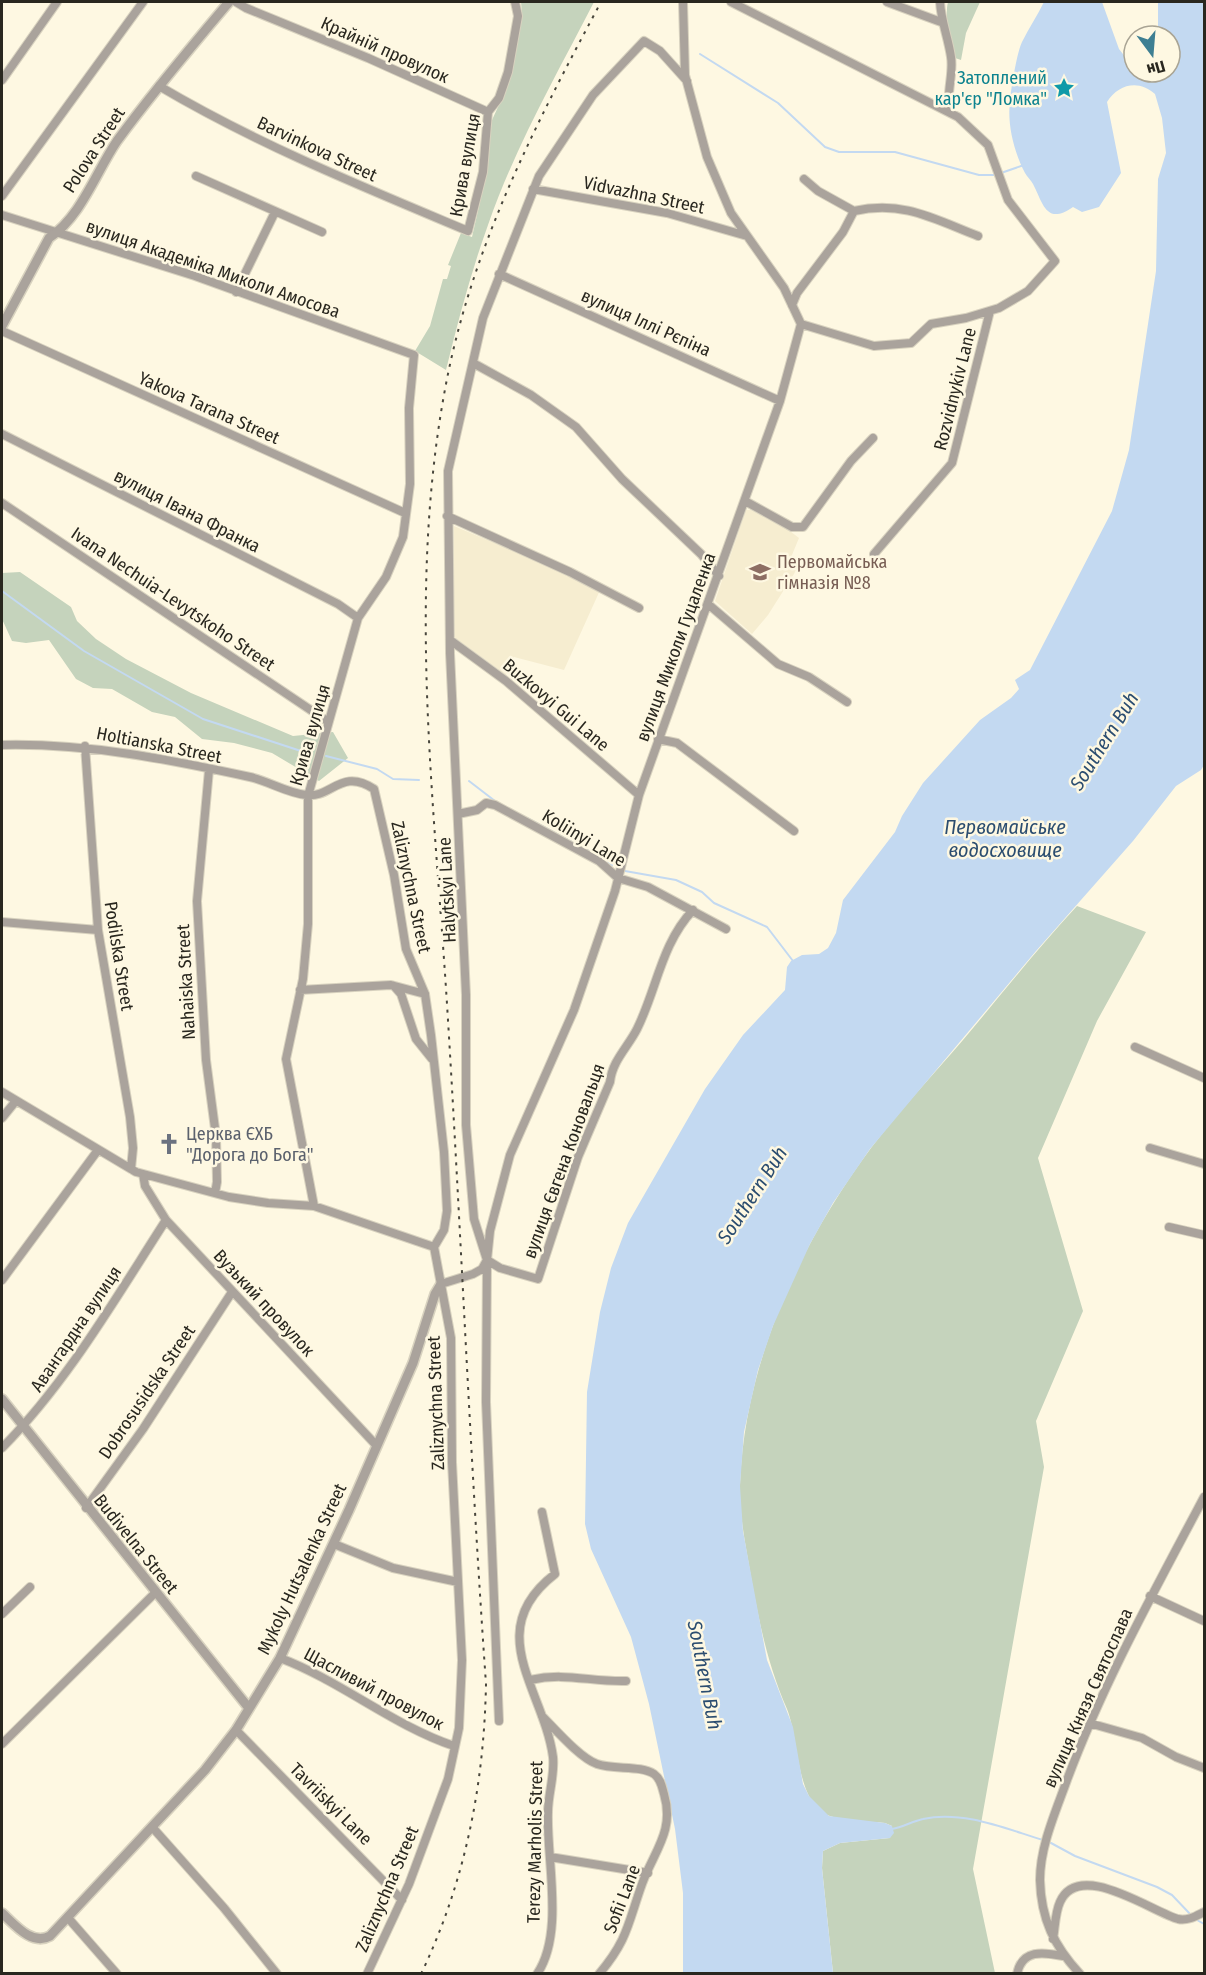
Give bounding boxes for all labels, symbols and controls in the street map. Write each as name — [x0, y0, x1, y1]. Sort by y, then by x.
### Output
street label: Крайній провулок — [318, 12, 453, 88]
north arrow — [1122, 24, 1182, 84]
text: Пн — [1145, 56, 1167, 80]
place label: Затоплений кар'єр "Ломка" — [935, 67, 1047, 110]
place icon: Затоплений кар'єр "Ломка" — [1052, 76, 1076, 100]
street label: Polova Street — [58, 103, 130, 197]
street label: Крива вулиця — [445, 111, 485, 219]
street label: Barvinkova Street — [254, 112, 381, 186]
street label: Vidvazhna Street — [581, 171, 707, 219]
street label: вулиця Академіка Миколи Амосова — [83, 215, 343, 323]
street label: вулиця Іллі Рєпіна — [578, 285, 714, 361]
street label: Rozvidnykiv Lane — [929, 325, 981, 453]
street label: Yakova Tarana Street — [135, 367, 283, 449]
street label: вулиця Івана Франка — [110, 465, 264, 558]
street label: Ivana Nechuia-Levytskoho Street — [67, 522, 279, 676]
street label: вулиця Миколи Гуцаленка — [632, 549, 720, 744]
place label: Первомайська гімназія №8 — [777, 551, 887, 594]
school or university icon: Первомайська гімназія №8 — [748, 560, 772, 584]
street label: Buzkovyi Gui Lane — [498, 654, 614, 756]
street label: Крива вулиця — [285, 682, 335, 788]
water label: Southern Buh — [1064, 688, 1144, 795]
street label: Holtianska Street — [95, 722, 224, 768]
street label: Koliinyi Lane — [538, 804, 630, 872]
water label: Первомайське водосховище — [944, 815, 1066, 862]
street label: Zaliznychna Street — [386, 819, 436, 955]
street label: Halytskyi Lane — [433, 836, 461, 943]
street label: Podilska Street — [99, 900, 139, 1012]
street label: Nahaiska Street — [172, 924, 200, 1040]
street label: вулиця Євгена Коновальця — [518, 1061, 610, 1261]
place label: Церква ЄХБ "Дорога до Бога" — [186, 1123, 313, 1166]
church icon: Церква ЄХБ "Дорога до Бога" — [157, 1132, 181, 1156]
water label: Southern Buh — [711, 1142, 792, 1249]
street label: Вузький провулок — [209, 1245, 320, 1362]
street label: Авангардна вулиця — [26, 1262, 126, 1396]
street label: Dobrosusidska Street — [94, 1321, 200, 1463]
street label: Zaliznychna Street — [423, 1335, 449, 1471]
street label: Mykoly Hutsalenka Street — [253, 1480, 351, 1658]
street label: Budivelna Street — [89, 1490, 183, 1598]
street label: вулиця Князя Святослава — [1038, 1605, 1138, 1791]
water label: Southern Buh — [682, 1617, 727, 1732]
street label: Щасливий провулок — [300, 1643, 448, 1735]
street label: Tavriiskyi Lane — [285, 1758, 377, 1850]
street label: Terezy Marholis Street — [523, 1760, 547, 1923]
street label: Zaliznychna Street — [351, 1823, 423, 1955]
street label: Sofii Lane — [599, 1862, 645, 1936]

